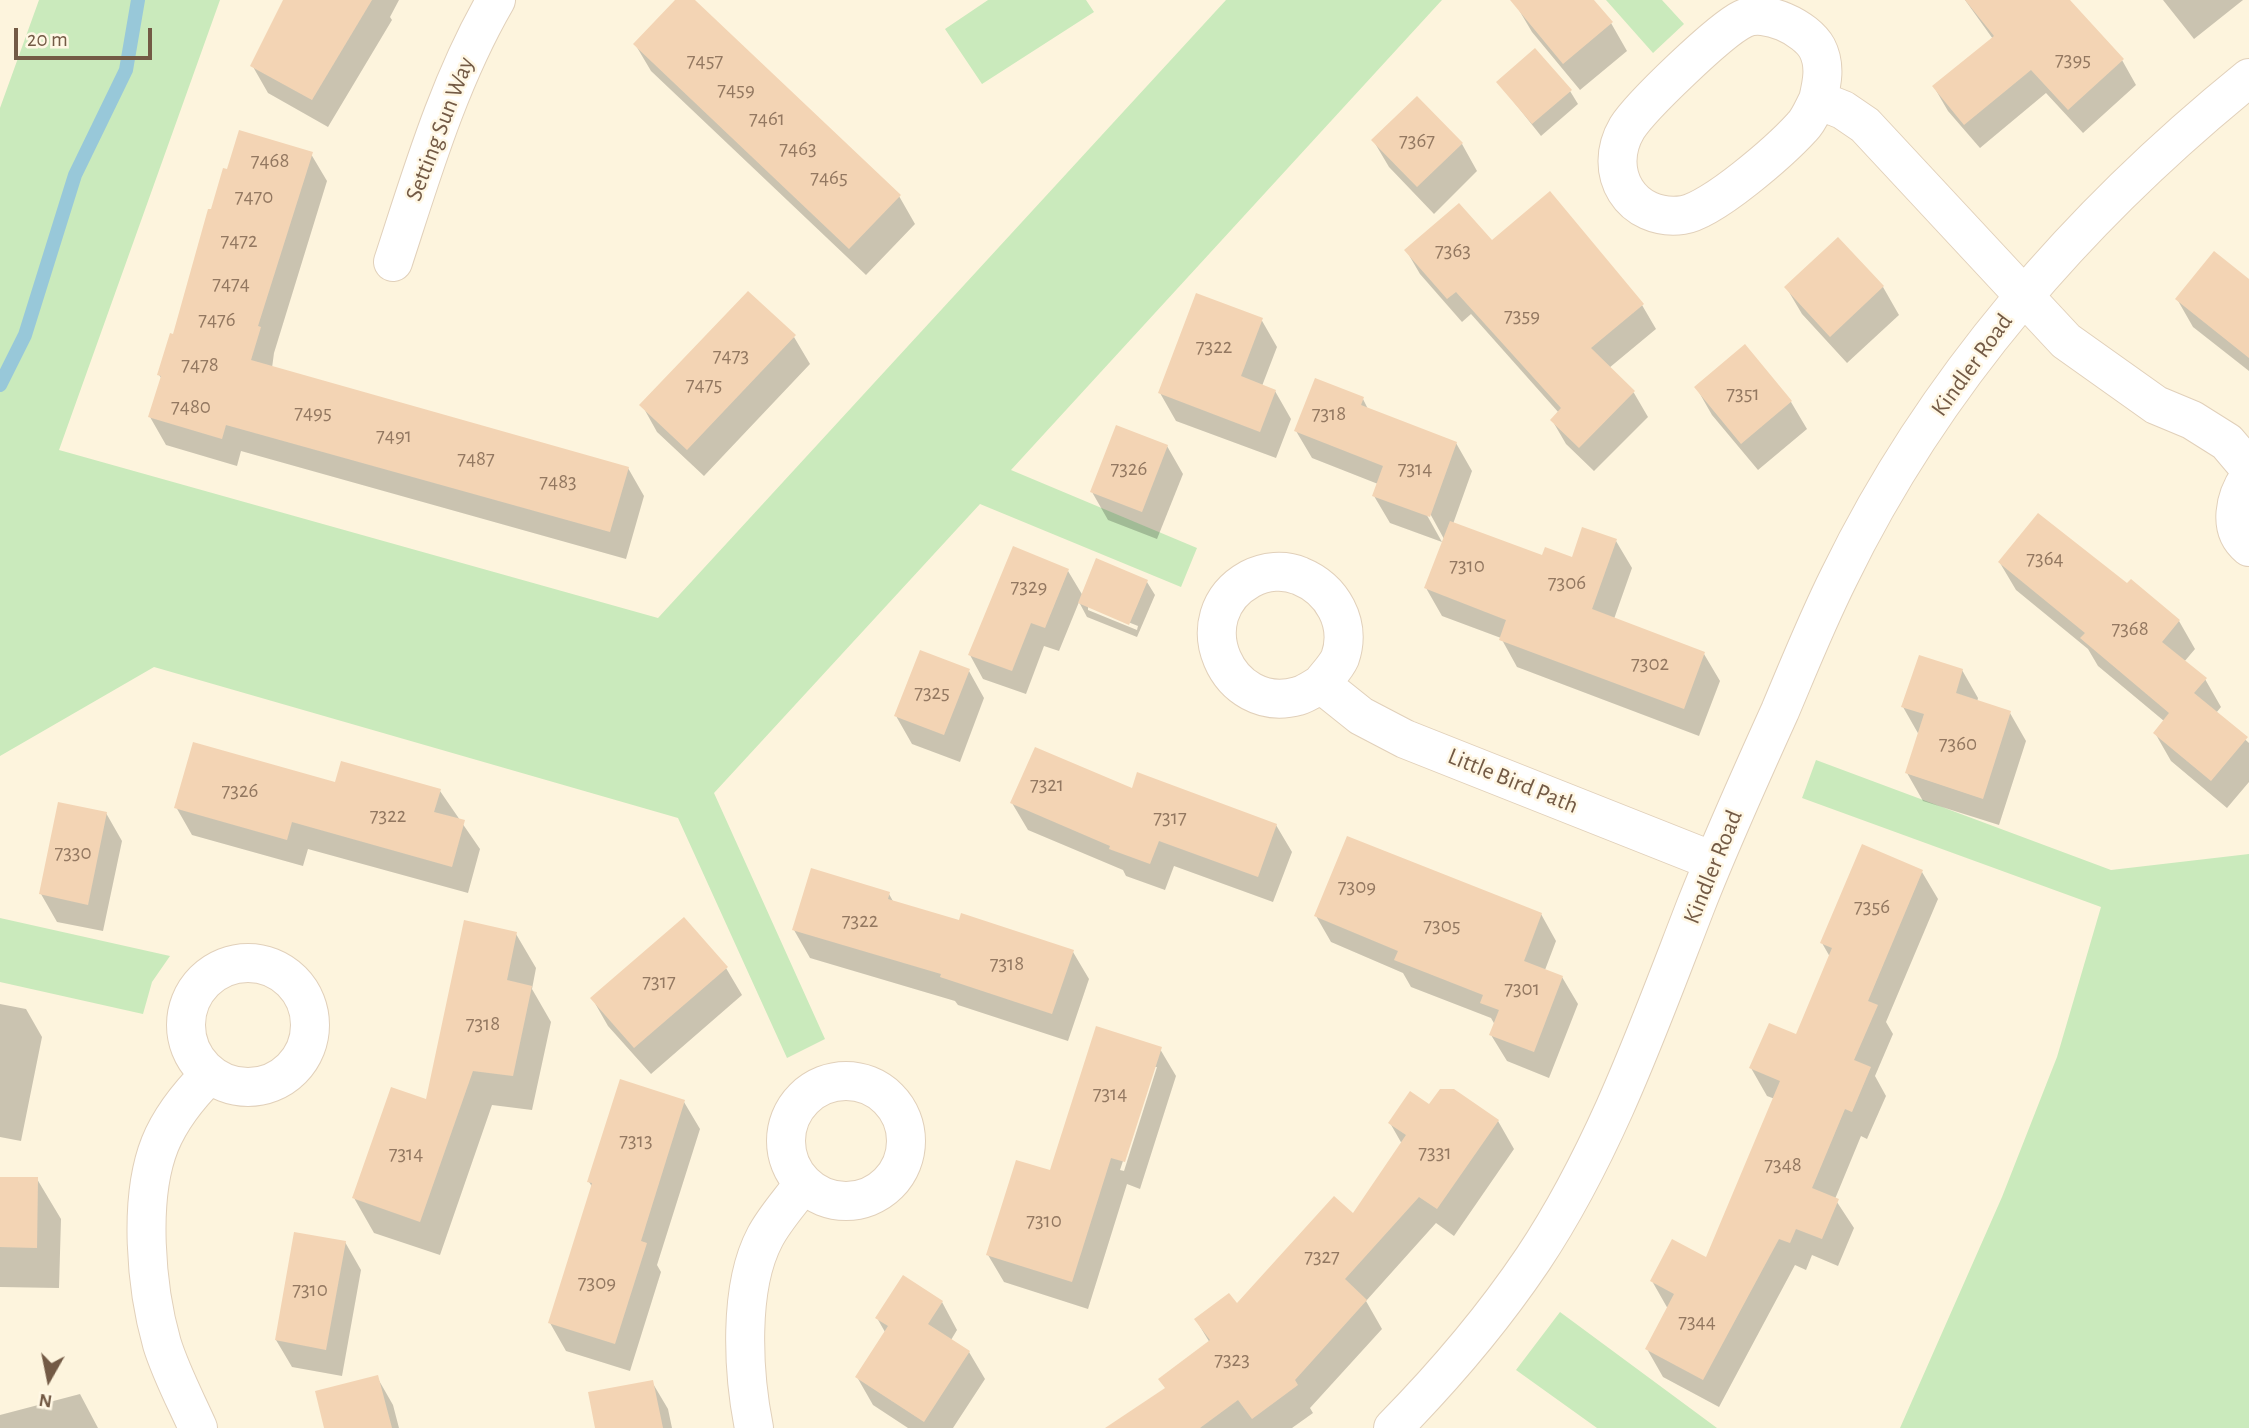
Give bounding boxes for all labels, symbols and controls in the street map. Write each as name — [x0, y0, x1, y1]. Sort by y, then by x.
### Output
scale bar — [18, 14, 156, 58]
text: 20 m — [27, 29, 68, 50]
house number: 7395 — [2055, 47, 2091, 73]
house number: 7457 — [687, 48, 723, 74]
street label: Setting Sun Way — [399, 53, 481, 205]
house number: 7459 — [717, 77, 755, 103]
house number: 7461 — [749, 106, 785, 132]
house number: 7367 — [1399, 128, 1435, 154]
house number: 7463 — [779, 136, 817, 162]
house number: 7468 — [251, 148, 289, 174]
house number: 7465 — [810, 165, 848, 191]
house number: 7470 — [235, 184, 273, 210]
house number: 7472 — [220, 228, 258, 254]
house number: 7363 — [1435, 238, 1471, 264]
house number: 7474 — [212, 271, 250, 297]
house number: 7359 — [1504, 303, 1540, 329]
house number: 7476 — [198, 307, 236, 333]
street label: Kindler Road — [1925, 308, 2019, 422]
house number: 7322 — [1196, 334, 1232, 360]
house number: 7473 — [713, 343, 749, 369]
house number: 7478 — [181, 352, 219, 378]
house number: 7475 — [686, 372, 722, 398]
house number: 7351 — [1726, 381, 1760, 407]
house number: 7480 — [171, 394, 211, 420]
house number: 7495 — [294, 400, 332, 426]
house number: 7318 — [1312, 401, 1346, 427]
house number: 7491 — [376, 423, 412, 449]
house number: 7487 — [457, 446, 495, 472]
house number: 7326 — [1111, 456, 1147, 482]
house number: 7314 — [1398, 456, 1432, 482]
house number: 7483 — [539, 469, 577, 495]
house number: 7364 — [2026, 546, 2064, 572]
house number: 7310 — [1449, 553, 1485, 579]
house number: 7306 — [1548, 570, 1586, 596]
house number: 7329 — [1011, 574, 1047, 600]
house number: 7368 — [2111, 616, 2149, 642]
house number: 7302 — [1631, 651, 1669, 677]
house number: 7325 — [914, 680, 950, 706]
house number: 7360 — [1939, 731, 1977, 757]
street label: Little Bird Path — [1444, 742, 1582, 820]
house number: 7321 — [1030, 772, 1064, 798]
house number: 7326 — [222, 778, 258, 804]
house number: 7322 — [370, 803, 406, 829]
house number: 7317 — [1153, 805, 1187, 831]
street label: Kindler Road — [1677, 806, 1749, 928]
house number: 7330 — [54, 840, 92, 866]
house number: 7309 — [1338, 874, 1376, 900]
house number: 7356 — [1854, 894, 1890, 920]
house number: 7322 — [842, 908, 878, 934]
house number: 7305 — [1423, 913, 1461, 939]
house number: 7318 — [990, 951, 1024, 977]
house number: 7317 — [642, 969, 676, 995]
house number: 7301 — [1504, 976, 1540, 1002]
house number: 7318 — [466, 1011, 500, 1037]
house number: 7314 — [1093, 1081, 1127, 1107]
house number: 7313 — [619, 1128, 653, 1154]
house number: 7331 — [1418, 1140, 1452, 1166]
house number: 7314 — [389, 1141, 423, 1167]
house number: 7348 — [1764, 1152, 1802, 1178]
house number: 7310 — [1026, 1208, 1062, 1234]
house number: 7327 — [1304, 1244, 1340, 1270]
house number: 7309 — [578, 1270, 616, 1296]
house number: 7310 — [292, 1277, 328, 1303]
house number: 7344 — [1678, 1309, 1716, 1335]
north arrow — [14, 1344, 84, 1414]
house number: 7323 — [1214, 1347, 1250, 1373]
text: N — [38, 1390, 54, 1411]

